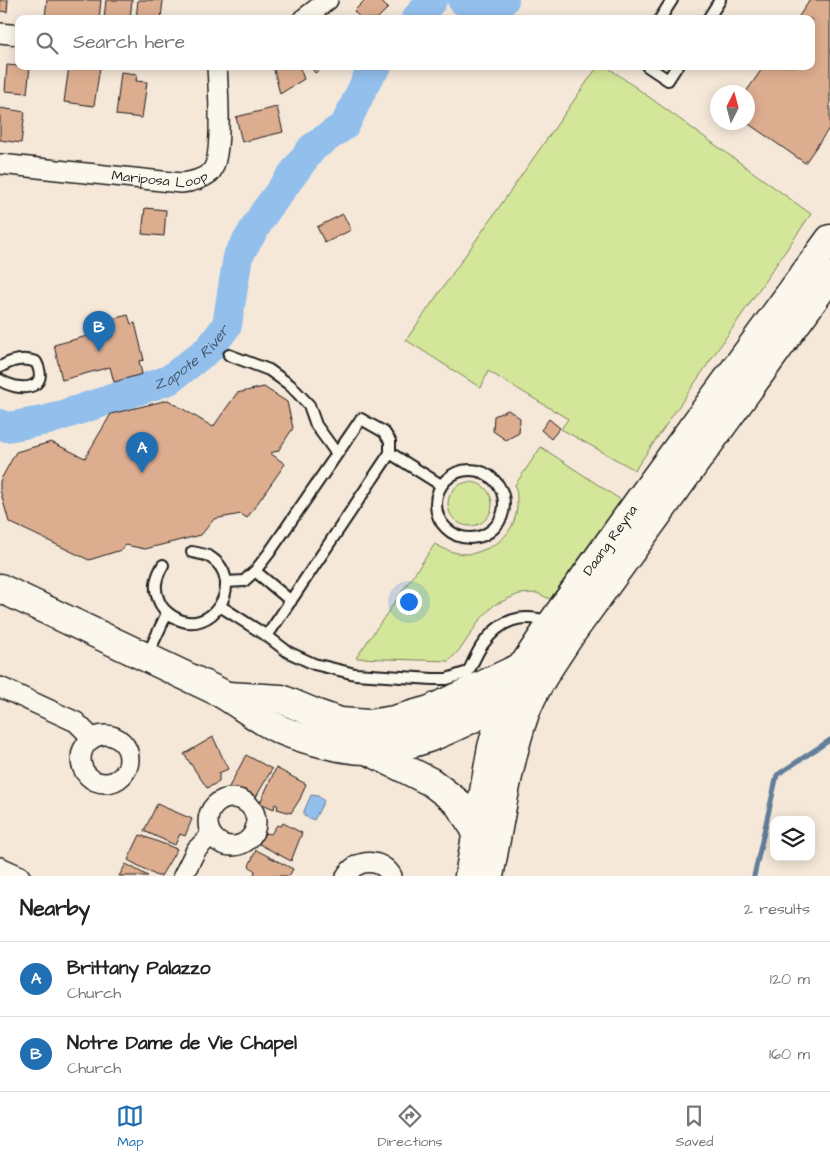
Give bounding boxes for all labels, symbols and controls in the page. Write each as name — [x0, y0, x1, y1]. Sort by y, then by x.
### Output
search box — [15, 15, 815, 70]
icon: search — [33, 29, 61, 57]
text: Search here — [73, 29, 185, 56]
north arrow — [710, 85, 755, 130]
street label: Mariposa Loop — [111, 166, 212, 193]
pin: B — [83, 311, 115, 352]
water label: Zapote River — [151, 319, 235, 395]
pin: A — [126, 432, 158, 473]
street label: Daang Reyna — [578, 501, 643, 580]
your location — [396, 589, 422, 615]
map controls — [770, 816, 815, 861]
button: layers — [770, 816, 815, 861]
text: Nearby — [20, 894, 90, 923]
text: 2 results — [744, 898, 810, 920]
text: Brittany Palazzo — [67, 955, 210, 982]
text: A — [31, 968, 41, 990]
text: 120 m — [770, 968, 810, 990]
text: Church — [67, 982, 121, 1004]
text: Notre Dame de Vie Chapel — [67, 1030, 297, 1057]
text: B — [30, 1043, 42, 1065]
text: 160 m — [769, 1043, 810, 1065]
text: Church — [67, 1057, 121, 1079]
tab: Map — [116, 1102, 144, 1152]
tab: Directions — [377, 1102, 442, 1152]
tab: Saved — [675, 1102, 714, 1152]

